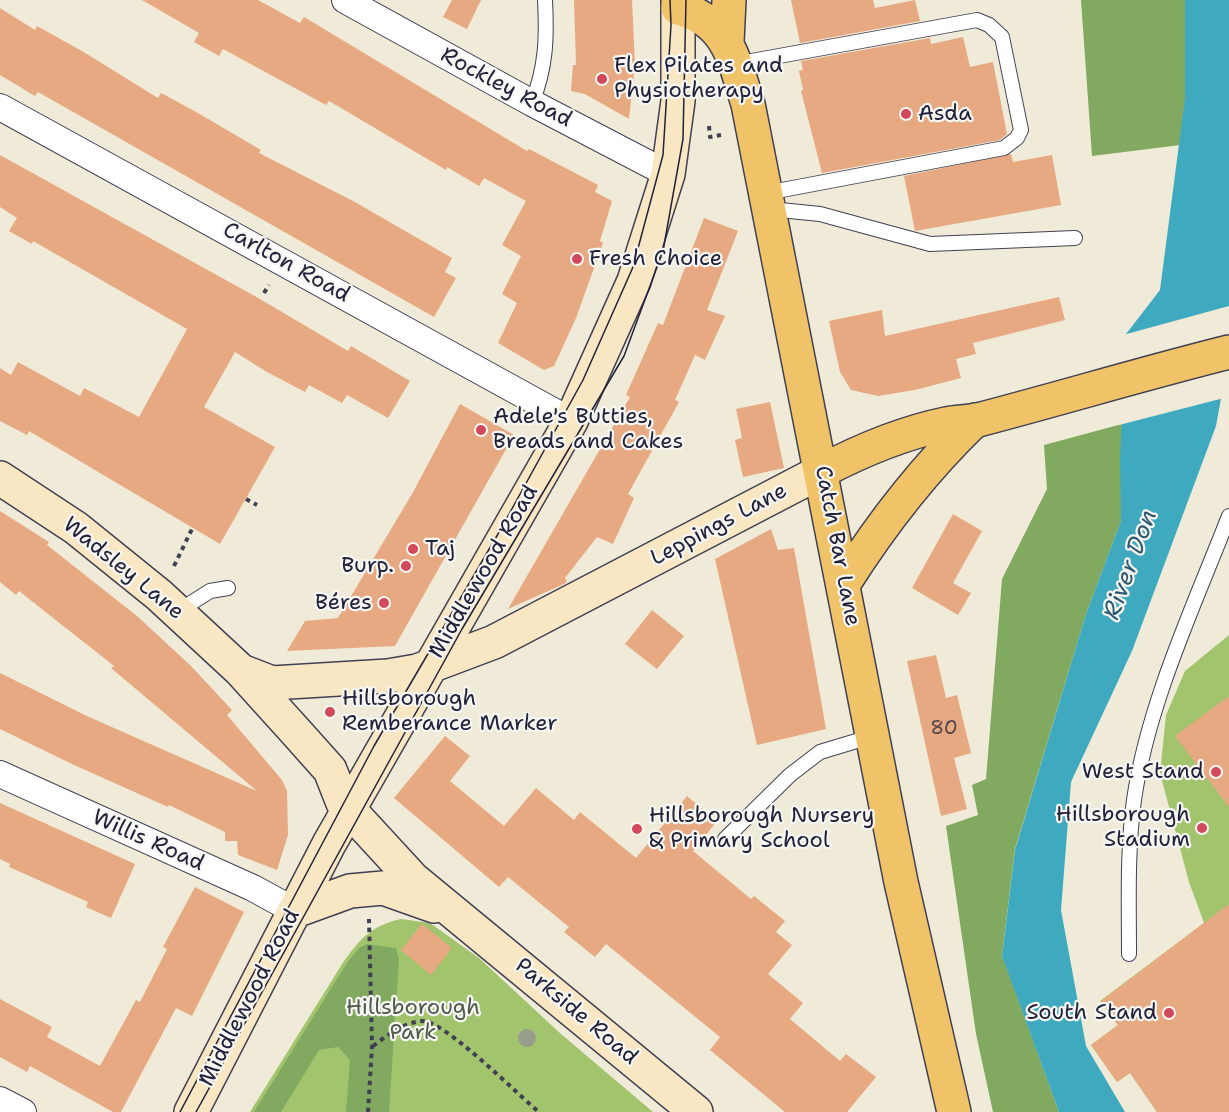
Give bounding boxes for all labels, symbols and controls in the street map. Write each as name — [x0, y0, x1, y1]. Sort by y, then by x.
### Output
street label: Rockley Road — [436, 42, 576, 134]
place label: Flex Pilates and Physiotherapy — [614, 53, 783, 104]
marker: Flex Pilates and Physiotherapy — [595, 72, 609, 86]
place label: Asda — [918, 101, 972, 127]
marker: Asda — [899, 107, 913, 121]
street label: Carlton Road — [218, 217, 354, 309]
place label: Fresh Choice — [589, 246, 722, 272]
marker: Fresh Choice — [570, 252, 584, 266]
place label: Adele's Butties, Breads and Cakes — [493, 404, 683, 456]
marker: Adele's Butties, Breads and Cakes — [474, 423, 488, 437]
street label: Catch Bar Lane — [809, 464, 865, 628]
street label: Leppings Lane — [646, 478, 792, 572]
street label: Middlewood Road — [424, 481, 544, 663]
water label: River Don — [1098, 506, 1164, 624]
street label: Wadsley Lane — [57, 512, 189, 626]
place label: Taj — [425, 536, 455, 562]
marker: Taj — [406, 542, 420, 556]
place label: Burp. — [341, 553, 394, 579]
marker: Burp. — [399, 559, 413, 573]
place label: Béres — [315, 590, 372, 616]
marker: Béres — [377, 596, 391, 610]
place label: Hillsborough Remberance Marker — [342, 686, 558, 738]
marker: Hillsborough Remberance Marker — [323, 705, 337, 719]
house number: 80 — [930, 717, 958, 741]
place label: West Stand — [1082, 759, 1204, 785]
marker: West Stand — [1209, 765, 1223, 779]
place label: Hillsborough Stadium — [1056, 802, 1190, 854]
place label: Hillsborough Nursery & Primary School — [649, 803, 874, 854]
street label: Willis Road — [88, 805, 208, 877]
marker: Hillsborough Stadium — [1195, 821, 1209, 835]
marker: Hillsborough Nursery & Primary School — [630, 822, 644, 836]
street label: Middlewood Road — [194, 905, 306, 1091]
street label: Parkside Road — [509, 953, 643, 1071]
park label: Hillsborough Park — [346, 995, 480, 1046]
place label: South Stand — [1026, 1000, 1157, 1026]
marker: South Stand — [1162, 1006, 1176, 1020]

